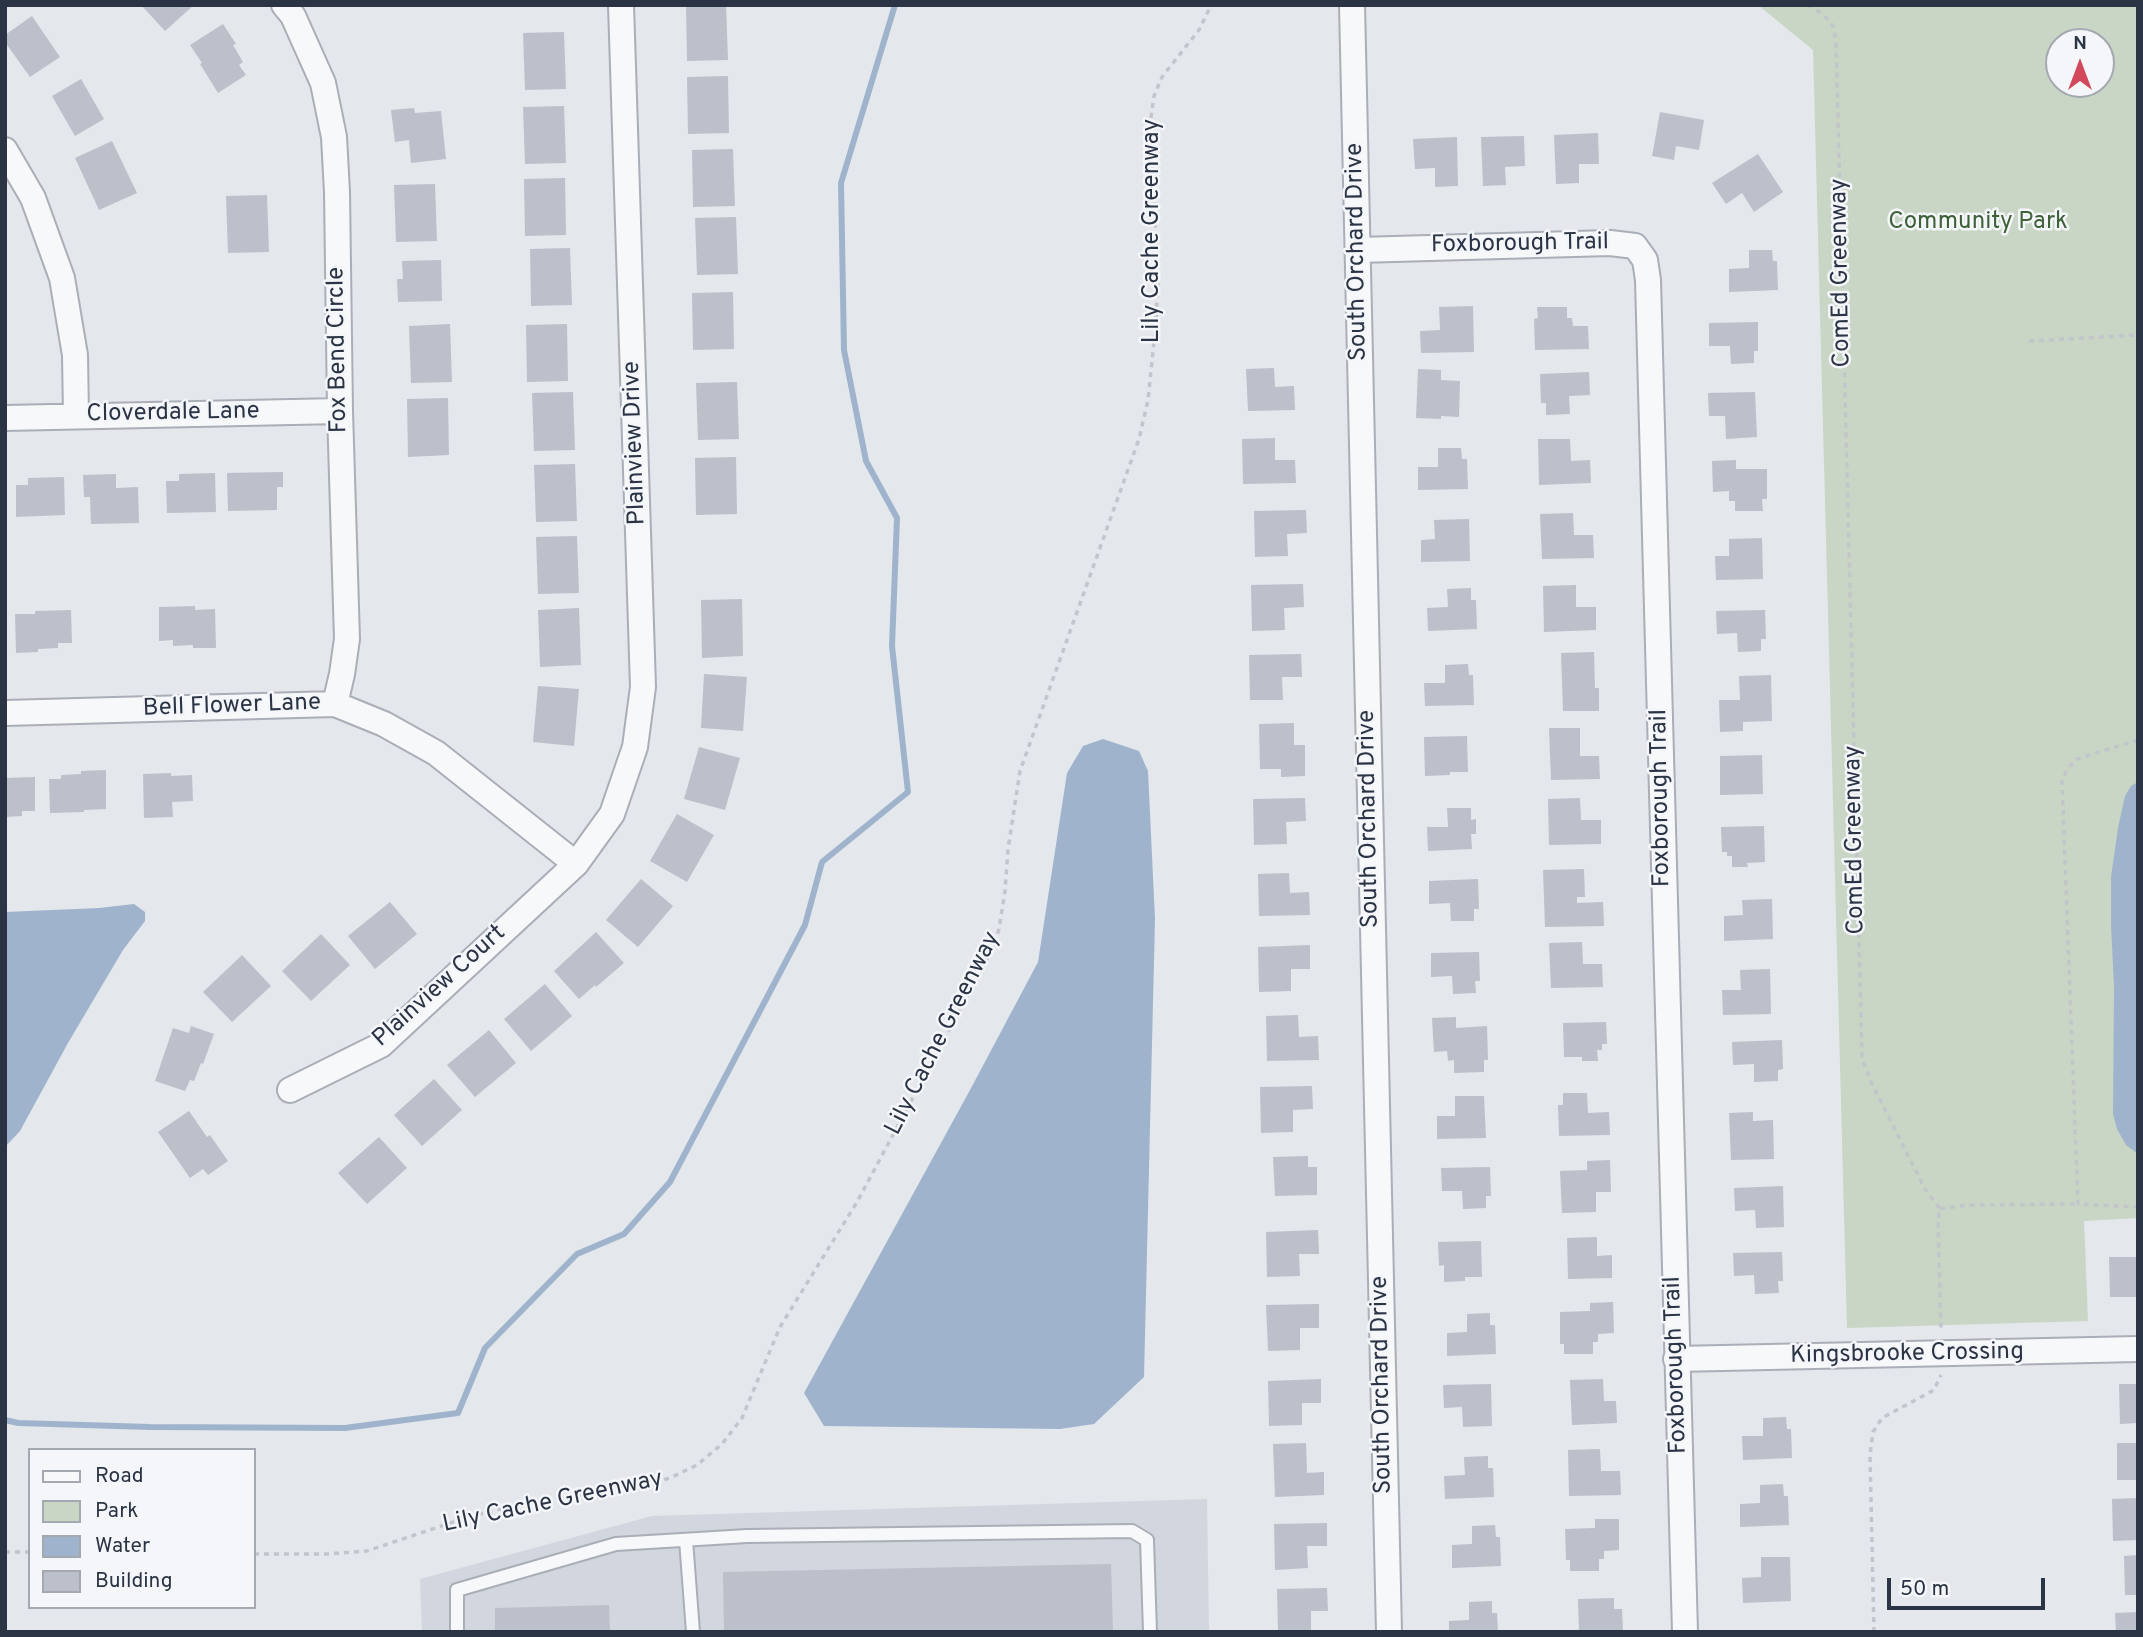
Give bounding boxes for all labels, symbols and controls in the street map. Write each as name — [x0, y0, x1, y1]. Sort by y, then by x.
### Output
north arrow — [2045, 28, 2115, 98]
text: N — [2073, 32, 2087, 56]
street label: Lily Cache Greenway — [1139, 119, 1167, 343]
street label: South Orchard Drive — [1342, 143, 1374, 361]
street label: ComEd Greenway — [1826, 178, 1858, 368]
park label: Community Park — [1888, 209, 2068, 237]
street label: Foxborough Trail — [1431, 229, 1609, 261]
street label: Fox Bend Circle — [323, 267, 355, 433]
street label: Plainview Drive — [619, 360, 653, 526]
street label: Cloverdale Lane — [86, 398, 260, 430]
street label: Bell Flower Lane — [142, 689, 322, 725]
street label: Foxborough Trail — [1646, 709, 1678, 887]
street label: South Orchard Drive — [1354, 710, 1386, 928]
street label: ComEd Greenway — [1840, 745, 1872, 935]
street label: Plainview Court — [368, 920, 512, 1054]
street label: Lily Cache Greenway — [880, 928, 1008, 1140]
street label: South Orchard Drive — [1367, 1276, 1399, 1494]
street label: Foxborough Trail — [1660, 1276, 1694, 1454]
street label: Kingsbrooke Crossing — [1790, 1339, 2024, 1371]
legend — [28, 1448, 256, 1609]
text: Road — [95, 1463, 144, 1490]
street label: Lily Cache Greenway — [440, 1466, 666, 1540]
text: Park — [95, 1498, 138, 1525]
text: Water — [95, 1533, 150, 1560]
scale bar — [1891, 1564, 2048, 1608]
text: Building — [95, 1568, 173, 1595]
text: 50 m — [1900, 1576, 1949, 1603]

